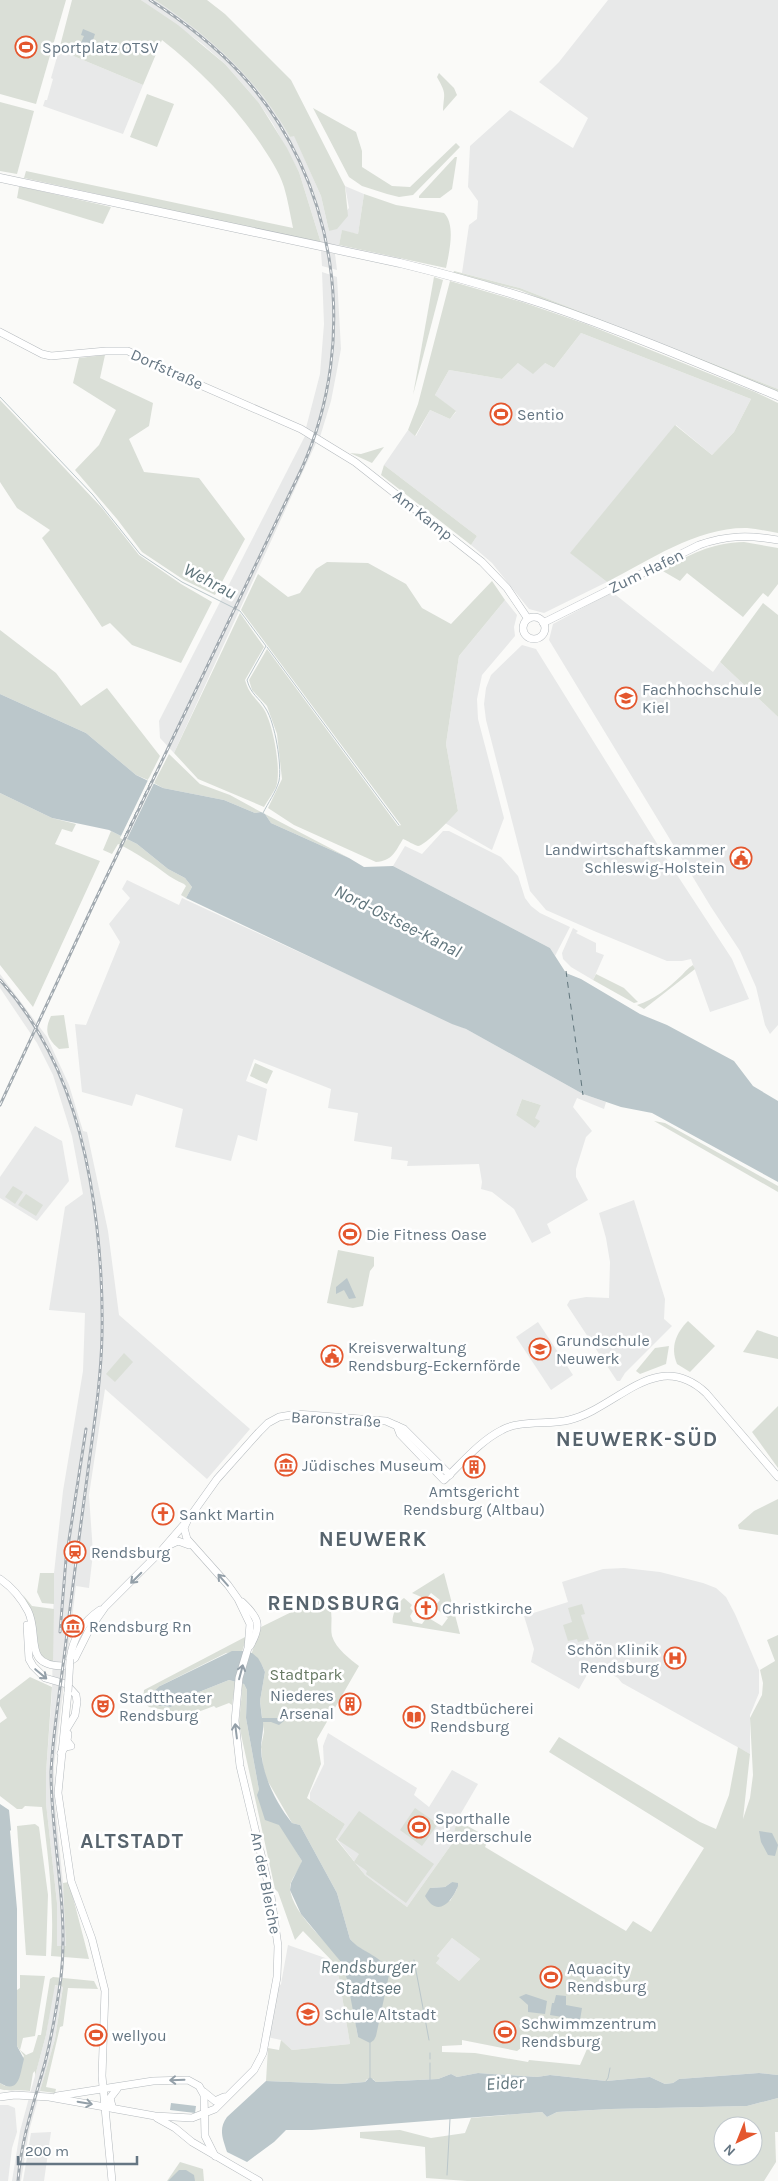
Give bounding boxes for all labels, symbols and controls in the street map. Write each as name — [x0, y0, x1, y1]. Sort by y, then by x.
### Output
sports icon: Sportplatz OTSV — [14, 35, 38, 59]
place label: Sportplatz OTSV — [42, 38, 159, 57]
street label: Dorfstraße — [128, 345, 206, 393]
sports icon: Sentio — [489, 402, 513, 426]
place label: Sentio — [517, 405, 564, 424]
street label: Am Kamp — [389, 486, 457, 544]
street label: Zum Hafen — [606, 545, 686, 597]
water label: Wehrau — [180, 558, 240, 604]
place label: Fachhochschule Kiel — [642, 680, 762, 717]
school or university icon: Fachhochschule Kiel — [614, 686, 638, 710]
place label: Landwirtschaftskammer Schleswig-Holstein — [545, 840, 725, 877]
public building icon: Landwirtschaftskammer Schleswig-Holstein — [729, 846, 753, 870]
water label: Nord-Ostsee-Kanal — [331, 880, 466, 963]
sports icon: Die Fitness Oase — [338, 1222, 362, 1246]
place label: Die Fitness Oase — [366, 1225, 487, 1244]
place label: Grundschule Neuwerk — [556, 1331, 650, 1368]
school or university icon: Grundschule Neuwerk — [528, 1337, 552, 1361]
place label: Kreisverwaltung Rendsburg-Eckernförde — [348, 1338, 520, 1375]
public building icon: Kreisverwaltung Rendsburg-Eckernförde — [320, 1344, 344, 1368]
street label: Baronstraße — [291, 1407, 381, 1431]
district label: NEUWERK-SÜD — [556, 1427, 718, 1451]
museum icon: Jüdisches Museum — [274, 1453, 298, 1477]
building icon: Amtsgericht Rendsburg (Altbau) — [462, 1455, 486, 1479]
place label: Jüdisches Museum — [302, 1456, 444, 1475]
place label: Amtsgericht Rendsburg (Altbau) — [403, 1482, 545, 1519]
church icon: Sankt Martin — [151, 1502, 175, 1526]
place label: Sankt Martin — [179, 1505, 275, 1524]
district label: NEUWERK — [319, 1527, 427, 1551]
station icon: Rendsburg — [63, 1540, 87, 1564]
place label: Rendsburg — [91, 1543, 170, 1562]
one-way arrow — [129, 1572, 142, 1584]
one-way arrow — [218, 1574, 229, 1587]
district label: RENDSBURG — [267, 1591, 401, 1615]
church icon: Christkirche — [414, 1596, 438, 1620]
place label: Christkirche — [442, 1599, 532, 1618]
museum icon: Rendsburg Rn — [61, 1614, 85, 1638]
place label: Rendsburg Rn — [89, 1617, 192, 1636]
place label: Schön Klinik Rendsburg — [567, 1640, 659, 1677]
hospital icon: Schön Klinik Rendsburg — [663, 1646, 687, 1670]
one-way arrow — [237, 1665, 246, 1681]
park label: Stadtpark — [270, 1665, 342, 1684]
one-way arrow — [34, 1668, 47, 1679]
place label: Niederes Arsenal — [270, 1686, 334, 1723]
place label: Stadttheater Rendsburg — [119, 1688, 212, 1725]
building icon: Niederes Arsenal — [338, 1692, 362, 1716]
theatre icon: Stadttheater Rendsburg — [91, 1694, 115, 1718]
place label: Stadtbücherei Rendsburg — [430, 1699, 534, 1736]
library icon: Stadtbücherei Rendsburg — [402, 1705, 426, 1729]
one-way arrow — [231, 1724, 241, 1740]
place label: Sporthalle Herderschule — [435, 1809, 532, 1846]
sports icon: Sporthalle Herderschule — [407, 1815, 431, 1839]
district label: ALTSTADT — [80, 1829, 184, 1853]
street label: An der Bleiche — [247, 1830, 285, 1936]
water label: Rendsburger Stadtsee — [321, 1956, 416, 1999]
place label: Aquacity Rendsburg — [567, 1959, 646, 1996]
sports icon: Aquacity Rendsburg — [539, 1965, 563, 1989]
school or university icon: Schule Altstadt — [296, 2002, 320, 2026]
place label: Schule Altstadt — [324, 2005, 436, 2024]
place label: Schwimmzentrum Rendsburg — [521, 2014, 657, 2051]
sports icon: Schwimmzentrum Rendsburg — [493, 2020, 517, 2044]
sports icon: wellyou — [84, 2023, 108, 2047]
place label: wellyou — [112, 2026, 167, 2045]
water label: Eider — [485, 2071, 525, 2095]
one-way arrow — [169, 2075, 186, 2085]
one-way arrow — [77, 2099, 93, 2109]
north arrow — [713, 2116, 763, 2166]
scale bar — [18, 2134, 136, 2166]
text: N — [720, 2140, 739, 2160]
text: 200 m — [25, 2142, 69, 2160]

